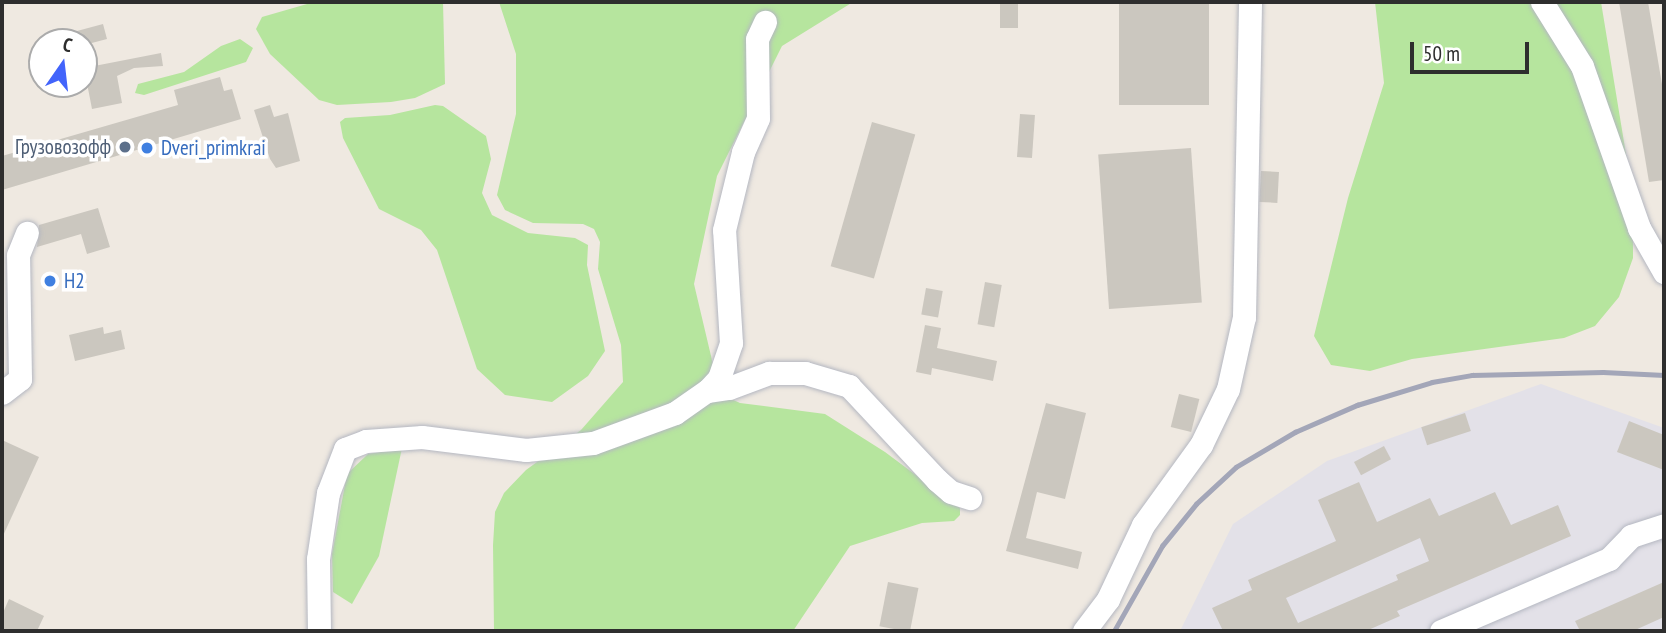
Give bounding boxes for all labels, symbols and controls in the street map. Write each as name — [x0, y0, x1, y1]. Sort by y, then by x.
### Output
north arrow — [28, 28, 98, 98]
scale bar — [1414, 28, 1533, 72]
text: С — [60, 32, 75, 57]
text: 50 m — [1423, 40, 1460, 67]
place label: Грузовозофф — [15, 134, 111, 160]
place label: Dveri_primkrai — [161, 135, 266, 161]
marker: Грузовозофф — [117, 139, 133, 155]
marker: Dveri_primkrai — [139, 140, 155, 156]
place label: H2 — [64, 268, 85, 294]
marker: H2 — [42, 273, 58, 289]

